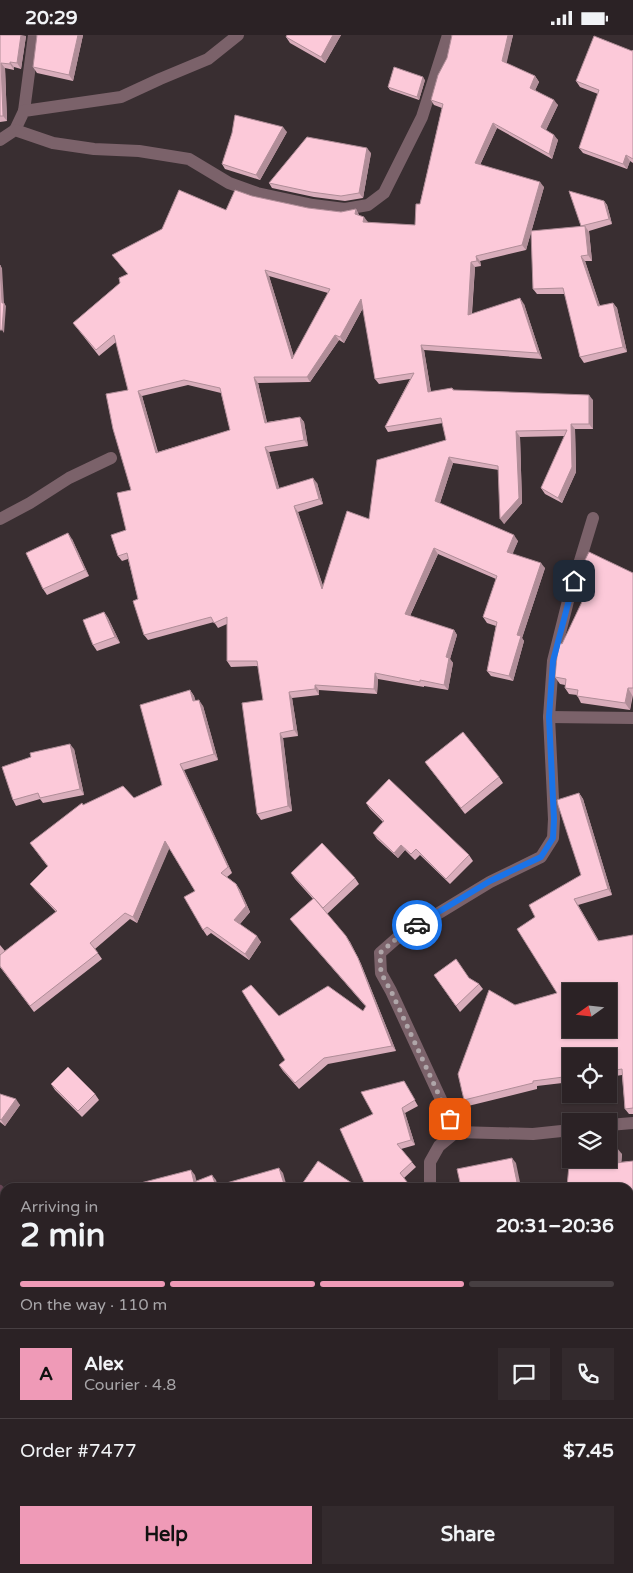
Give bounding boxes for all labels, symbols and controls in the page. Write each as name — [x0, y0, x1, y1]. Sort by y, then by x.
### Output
text: 20:29 — [25, 7, 78, 29]
pin — [553, 560, 595, 602]
icon: home — [560, 567, 588, 595]
courier — [392, 900, 442, 950]
icon: car — [403, 911, 431, 939]
north arrow — [562, 983, 618, 1037]
map controls — [562, 983, 617, 1168]
button: locate — [562, 1048, 617, 1103]
pin — [429, 1098, 471, 1140]
icon: bag — [436, 1105, 464, 1133]
button: layers — [562, 1113, 617, 1168]
text: Arriving in — [20, 1197, 98, 1217]
text: 20:31–20:36 — [496, 1215, 614, 1237]
text: 2 min — [20, 1217, 105, 1255]
text: On the way · 110 m — [20, 1295, 167, 1315]
button: chat — [498, 1348, 550, 1400]
button: phone — [562, 1348, 614, 1400]
text: Alex — [84, 1353, 124, 1375]
text: A — [39, 1363, 53, 1385]
text: Courier · 4.8 — [84, 1375, 176, 1395]
text: Order #7477 — [20, 1440, 137, 1462]
text: $7.45 — [563, 1440, 614, 1462]
button: Help — [20, 1506, 312, 1564]
button: Share — [322, 1506, 614, 1564]

